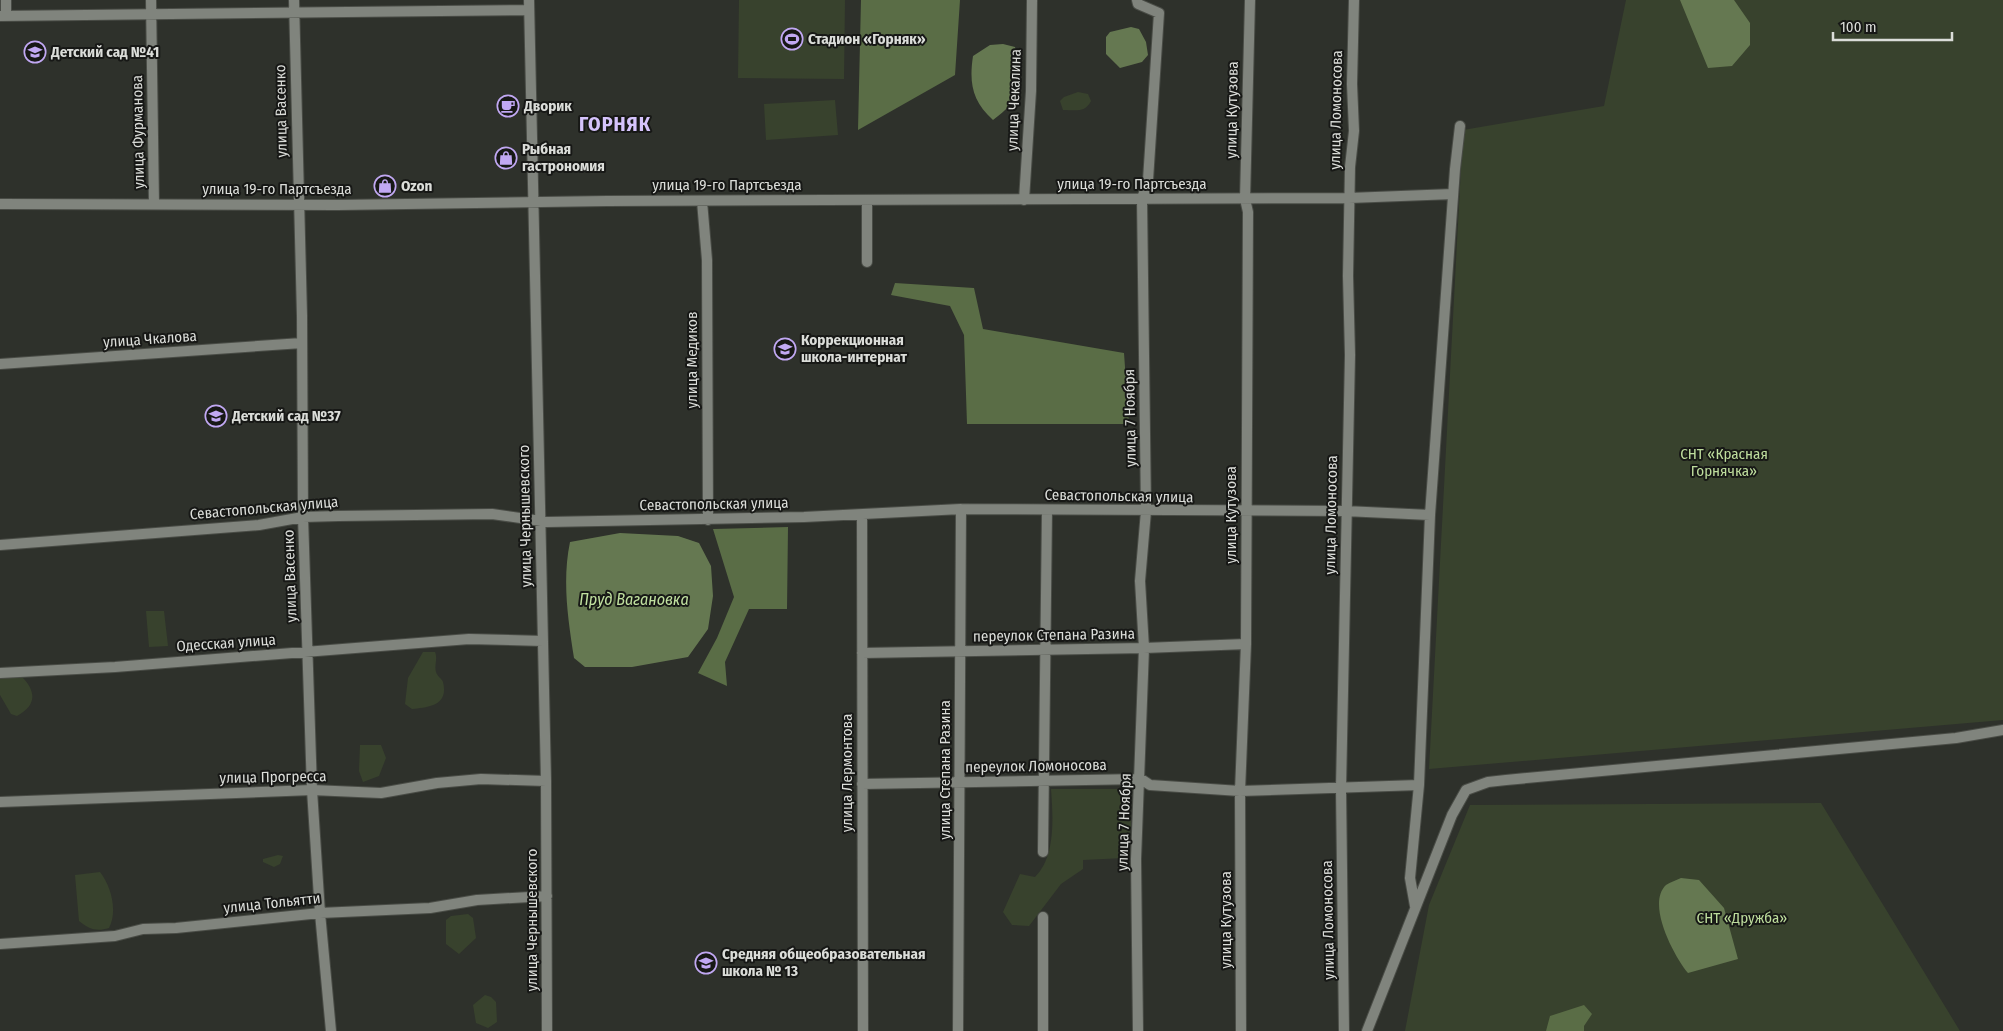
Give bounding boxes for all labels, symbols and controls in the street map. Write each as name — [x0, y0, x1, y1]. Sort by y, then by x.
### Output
scale bar — [1833, 10, 1952, 42]
text: 100 m — [1840, 18, 1877, 36]
sports icon: Стадион «Горняк» — [780, 27, 804, 51]
place label: Стадион «Горняк» — [808, 30, 926, 48]
school or university icon: Детский сад №41 — [23, 40, 47, 64]
place label: Детский сад №41 — [50, 43, 159, 61]
street label: улица Чекалина — [1003, 49, 1025, 151]
street label: улица Ломоносова — [1326, 50, 1346, 170]
street label: улица Кутузова — [1222, 61, 1242, 159]
street label: улица Васенко — [271, 64, 291, 158]
street label: улица Фурманова — [128, 75, 148, 189]
cafe icon: Дворик — [496, 94, 520, 118]
place label: Дворик — [523, 97, 572, 115]
district label: ГОРНЯК — [579, 112, 651, 136]
place label: Рыбная гастрономия — [522, 140, 605, 175]
shop icon: Рыбная гастрономия — [494, 146, 518, 170]
shop icon: Ozon — [373, 174, 397, 198]
street label: улица 19-го Партсъезда — [1057, 175, 1207, 193]
street label: улица 19-го Партсъезда — [652, 176, 802, 194]
place label: Ozon — [401, 177, 432, 195]
street label: улица 19-го Партсъезда — [202, 180, 352, 198]
street label: улица Медиков — [683, 312, 701, 408]
street label: улица Чкалова — [103, 327, 197, 351]
place label: Коррекционная школа-интернат — [801, 331, 907, 366]
school or university icon: Коррекционная школа-интернат — [773, 337, 797, 361]
street label: улица 7 Ноября — [1120, 369, 1140, 467]
school or university icon: Детский сад №37 — [204, 404, 228, 428]
place label: Детский сад №37 — [231, 407, 341, 425]
street label: улица Чернышевского — [515, 444, 535, 588]
park label: СНТ «Красная Горнячка» — [1680, 445, 1768, 480]
street label: улица Ломоносова — [1321, 455, 1341, 575]
street label: улица Кутузова — [1222, 466, 1240, 564]
street label: Севастопольская улица — [1044, 486, 1194, 506]
street label: Севастопольская улица — [189, 493, 339, 523]
street label: Севастопольская улица — [639, 494, 789, 514]
street label: улица Васенко — [279, 529, 301, 623]
water label: Пруд Вагановка — [579, 590, 689, 609]
street label: переулок Степана Разина — [973, 625, 1135, 645]
street label: Одесская улица — [176, 631, 276, 655]
street label: улица Степана Разина — [936, 700, 954, 840]
street label: улица Лермонтова — [838, 714, 856, 832]
street label: переулок Ломоносова — [965, 756, 1107, 776]
street label: улица Прогресса — [219, 767, 327, 787]
street label: улица 7 Ноября — [1113, 773, 1135, 871]
street label: улица Чернышевского — [523, 848, 541, 991]
street label: улица Ломоносова — [1318, 860, 1338, 980]
street label: улица Кутузова — [1217, 871, 1235, 969]
street label: улица Тольятти — [223, 889, 321, 917]
park label: СНТ «Дружба» — [1697, 909, 1787, 927]
place label: Средняя общеобразовательная школа № 13 — [722, 945, 925, 980]
school or university icon: Средняя общеобразовательная школа № 13 — [694, 951, 718, 975]

